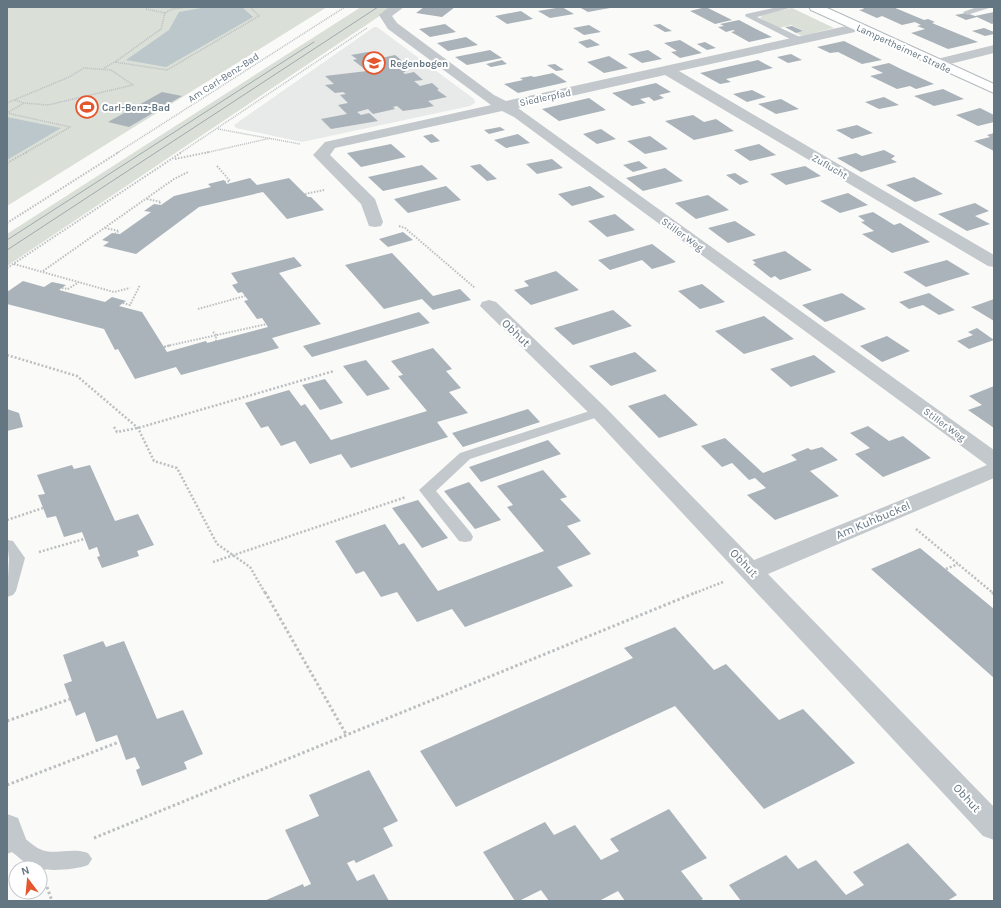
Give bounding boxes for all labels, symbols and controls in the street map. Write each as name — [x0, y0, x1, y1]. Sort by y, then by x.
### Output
street label: Lampertheimer Straße — [854, 22, 953, 76]
street label: Am Carl-Benz-Bad — [186, 50, 261, 105]
school or university icon: Regenbogen — [361, 50, 387, 76]
place label: Regenbogen — [390, 58, 448, 70]
street label: Siedlerpfad — [518, 87, 572, 109]
sports icon: Carl-Benz-Bad — [74, 94, 100, 120]
place label: Carl-Benz-Bad — [102, 102, 170, 114]
street label: Zuflucht — [810, 152, 850, 182]
street label: Stiller Weg — [659, 216, 706, 254]
street label: Obhut — [499, 316, 533, 350]
street label: Stiller Weg — [921, 406, 968, 444]
street label: Am Kuhbuckel — [834, 498, 912, 542]
street label: Obhut — [727, 546, 761, 580]
street label: Obhut — [950, 781, 984, 816]
north arrow — [8, 860, 48, 900]
text: N — [20, 864, 31, 878]

